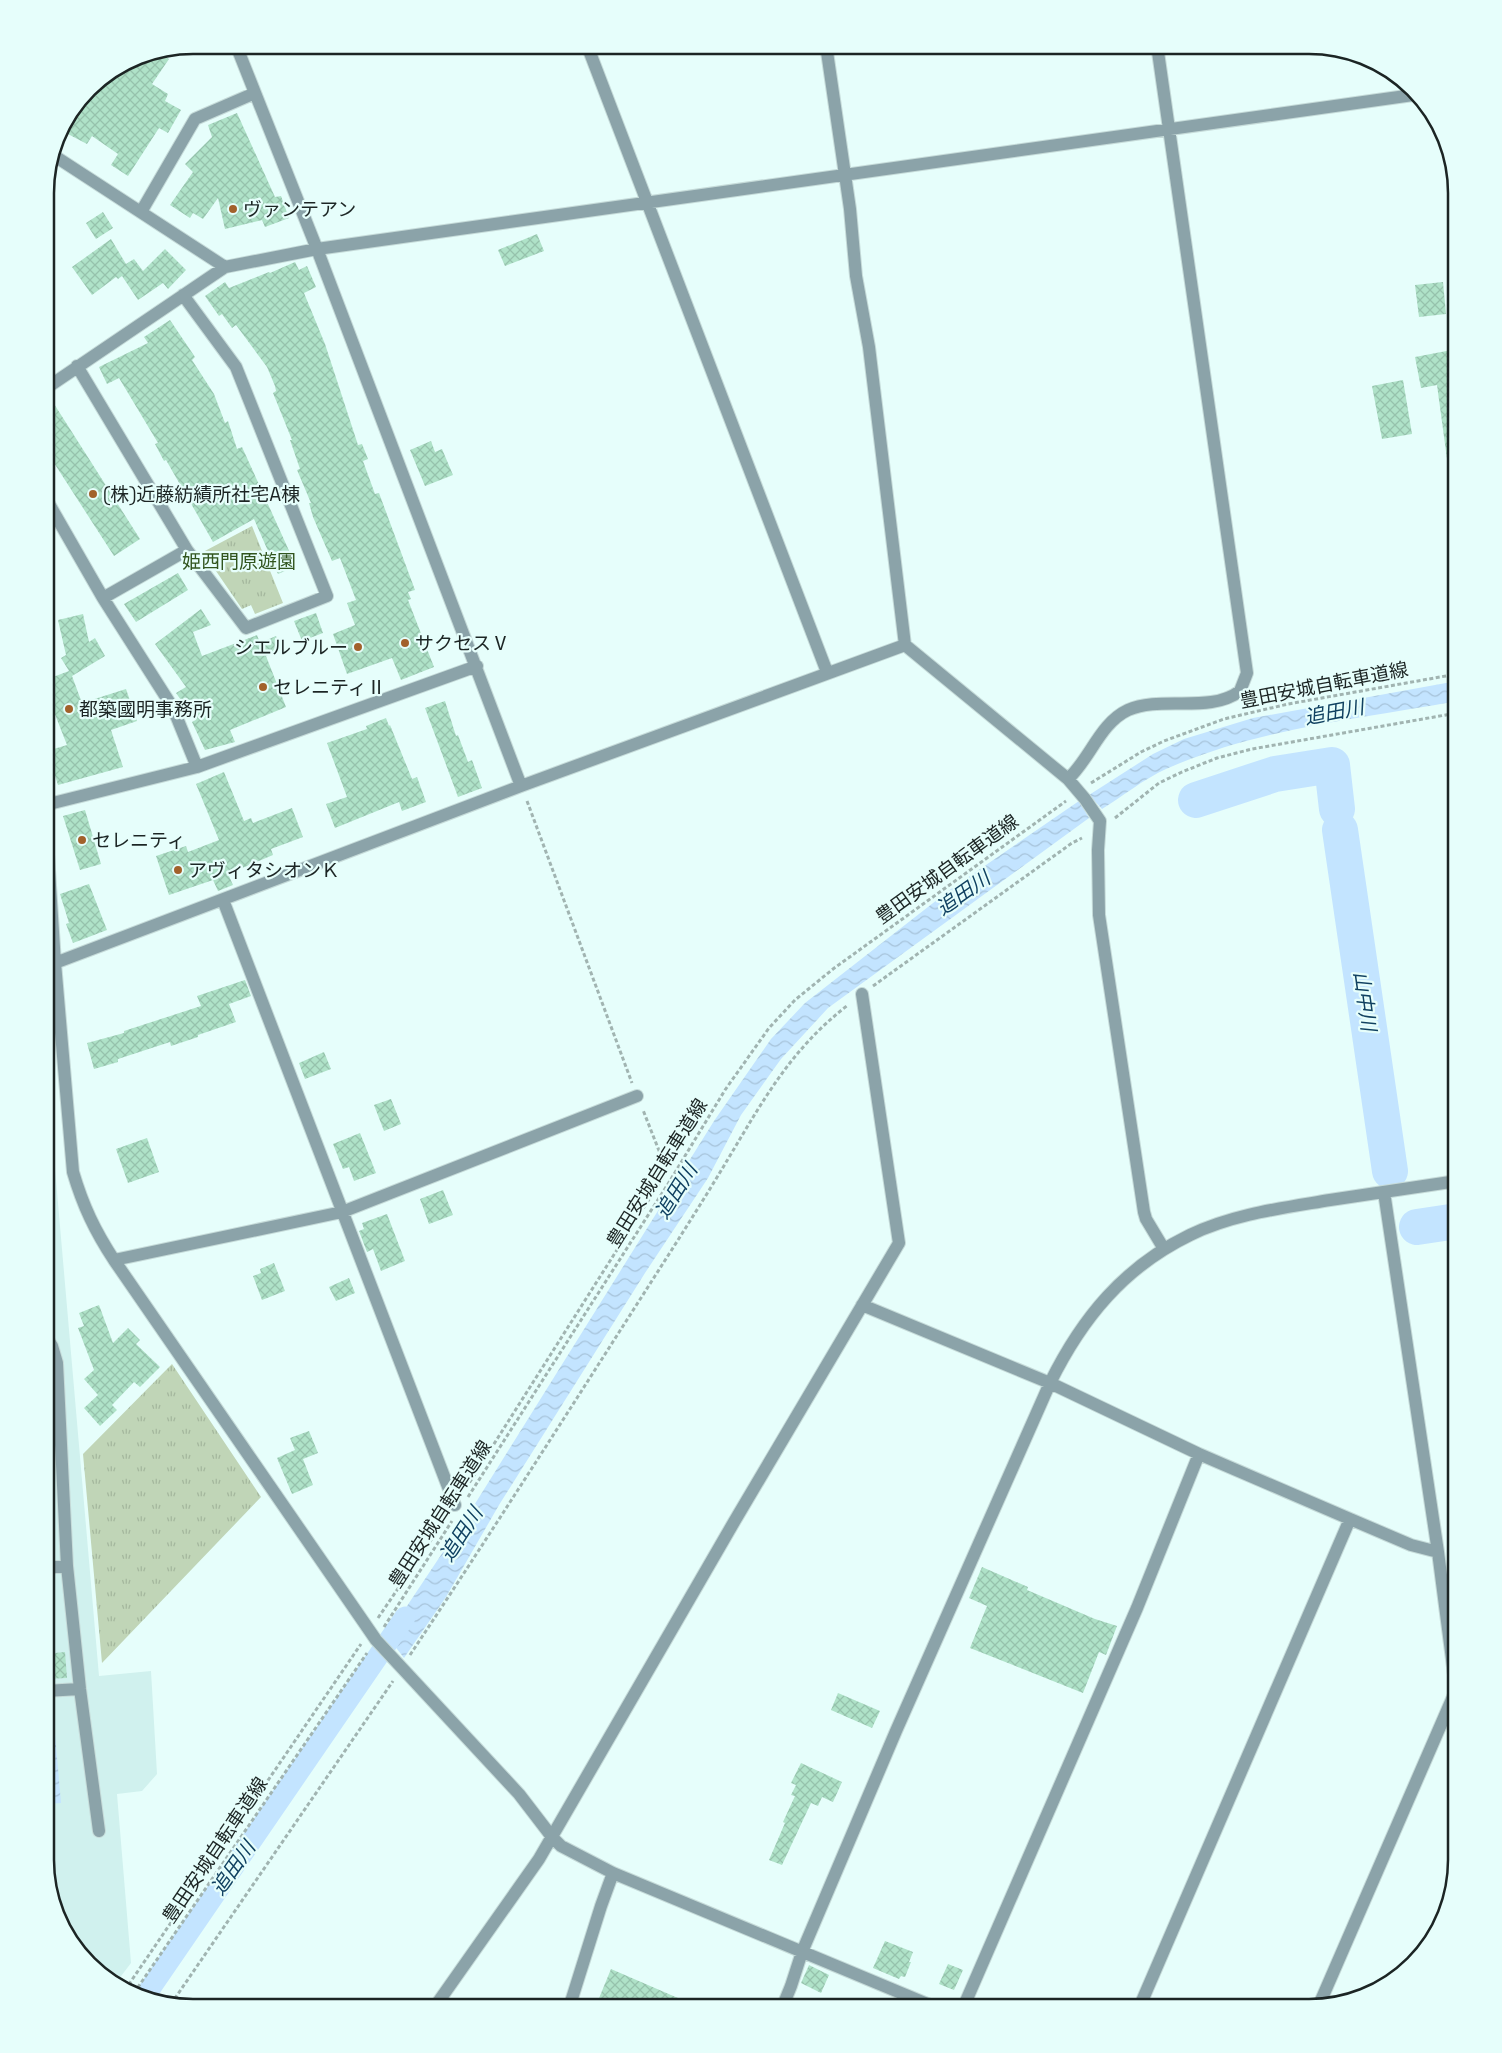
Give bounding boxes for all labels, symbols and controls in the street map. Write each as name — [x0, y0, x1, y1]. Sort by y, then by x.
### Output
place label: ヴァンテアン — [243, 197, 356, 222]
marker: ヴァンテアン — [227, 203, 239, 215]
place label: (株)近藤紡績所社宅A棟 — [103, 482, 300, 507]
marker: (株)近藤紡績所社宅A棟 — [87, 488, 99, 500]
park label: 姫西門原遊園 — [182, 549, 296, 574]
place label: サクセスⅤ — [415, 631, 510, 656]
place label: シエルブルー — [234, 635, 348, 660]
marker: サクセスⅤ — [399, 637, 411, 649]
marker: シエルブルー — [352, 641, 364, 653]
street label: 豊田安城自転車道線 — [1238, 656, 1410, 714]
place label: セレニティⅡ — [273, 675, 386, 700]
marker: セレニティⅡ — [257, 681, 269, 693]
water label: 追田川 — [1302, 693, 1368, 730]
place label: 都築國明事務所 — [79, 697, 212, 722]
marker: 都築國明事務所 — [63, 703, 75, 715]
street label: 豊田安城自転車道線 — [870, 809, 1024, 929]
place label: セレニティ — [92, 828, 186, 853]
marker: セレニティ — [76, 834, 88, 846]
place label: アヴィタシオンＫ — [188, 858, 340, 883]
marker: アヴィタシオンＫ — [172, 864, 184, 876]
water label: 追田川 — [931, 864, 997, 921]
water label: 山中川 — [1348, 969, 1382, 1034]
street label: 豊田安城自転車道線 — [601, 1094, 713, 1252]
water label: 追田川 — [649, 1157, 704, 1223]
street label: 豊田安城自転車道線 — [383, 1435, 497, 1593]
water label: 追田川 — [434, 1500, 489, 1566]
street label: 豊田安城自転車道線 — [157, 1772, 273, 1928]
water label: 追田川 — [205, 1834, 262, 1900]

